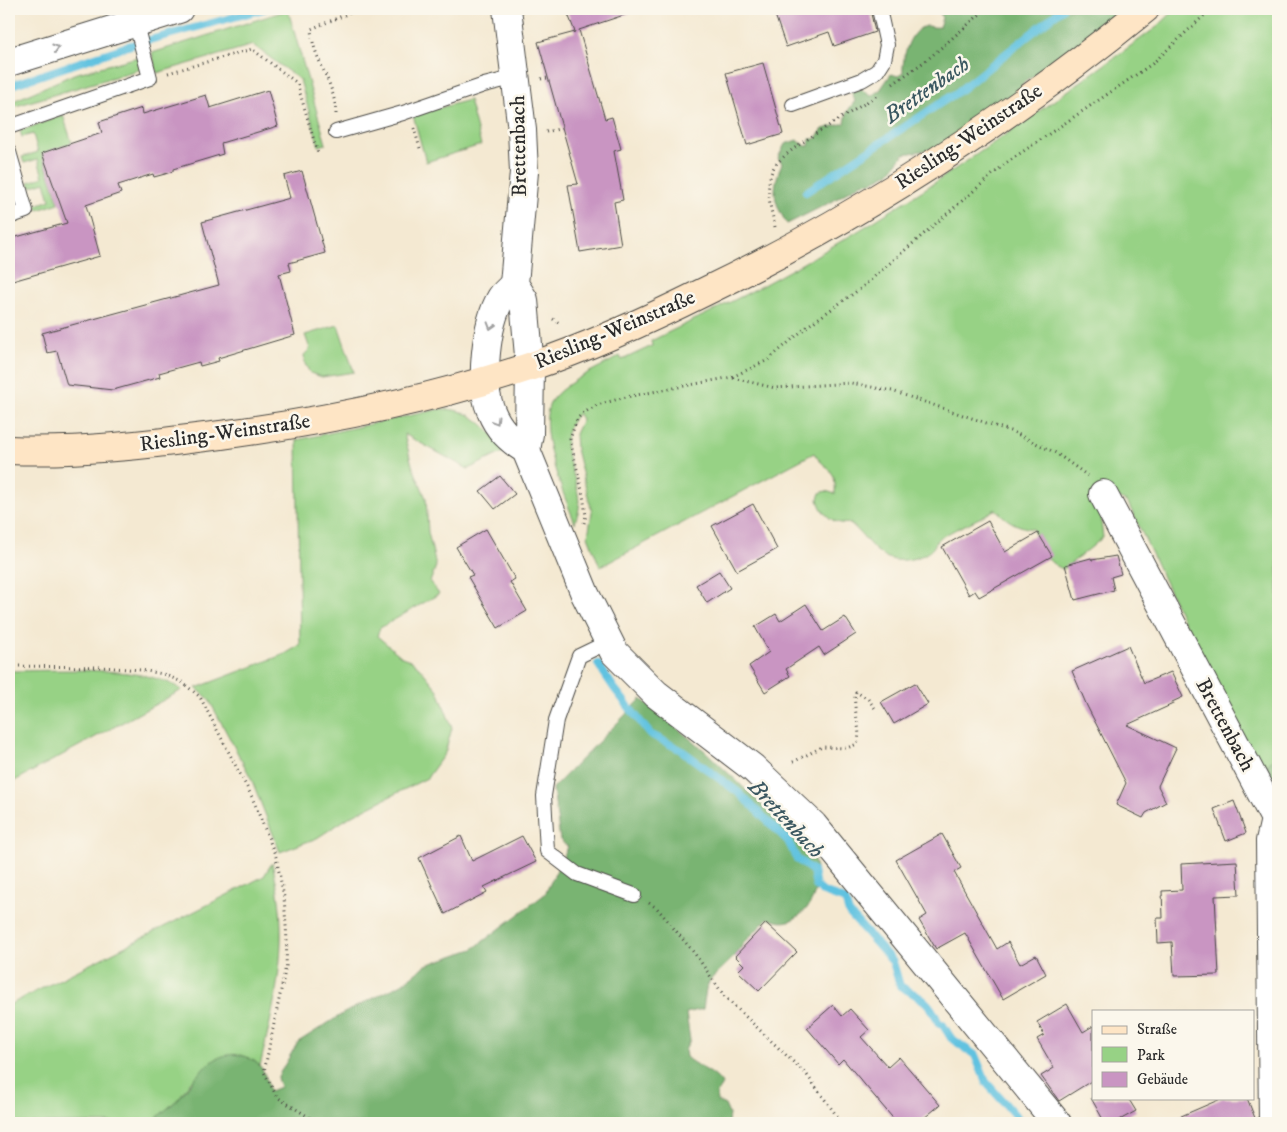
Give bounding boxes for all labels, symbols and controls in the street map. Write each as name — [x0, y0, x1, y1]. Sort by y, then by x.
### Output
one-way arrow — [51, 43, 59, 53]
water label: Brettenbach — [878, 51, 975, 130]
street label: Riesling-Weinstraße — [891, 78, 1048, 196]
street label: Brettenbach — [505, 95, 533, 197]
street label: Riesling-Weinstraße — [531, 284, 699, 376]
one-way arrow — [487, 322, 497, 330]
street label: Riesling-Weinstraße — [138, 408, 312, 458]
one-way arrow — [490, 415, 500, 424]
street label: Brettenbach — [1190, 674, 1260, 776]
water label: Brettenbach — [742, 773, 829, 864]
legend — [1092, 1010, 1254, 1100]
text: Straße — [1137, 1020, 1177, 1039]
text: Park — [1137, 1046, 1166, 1065]
text: Gebäude — [1137, 1070, 1188, 1089]

